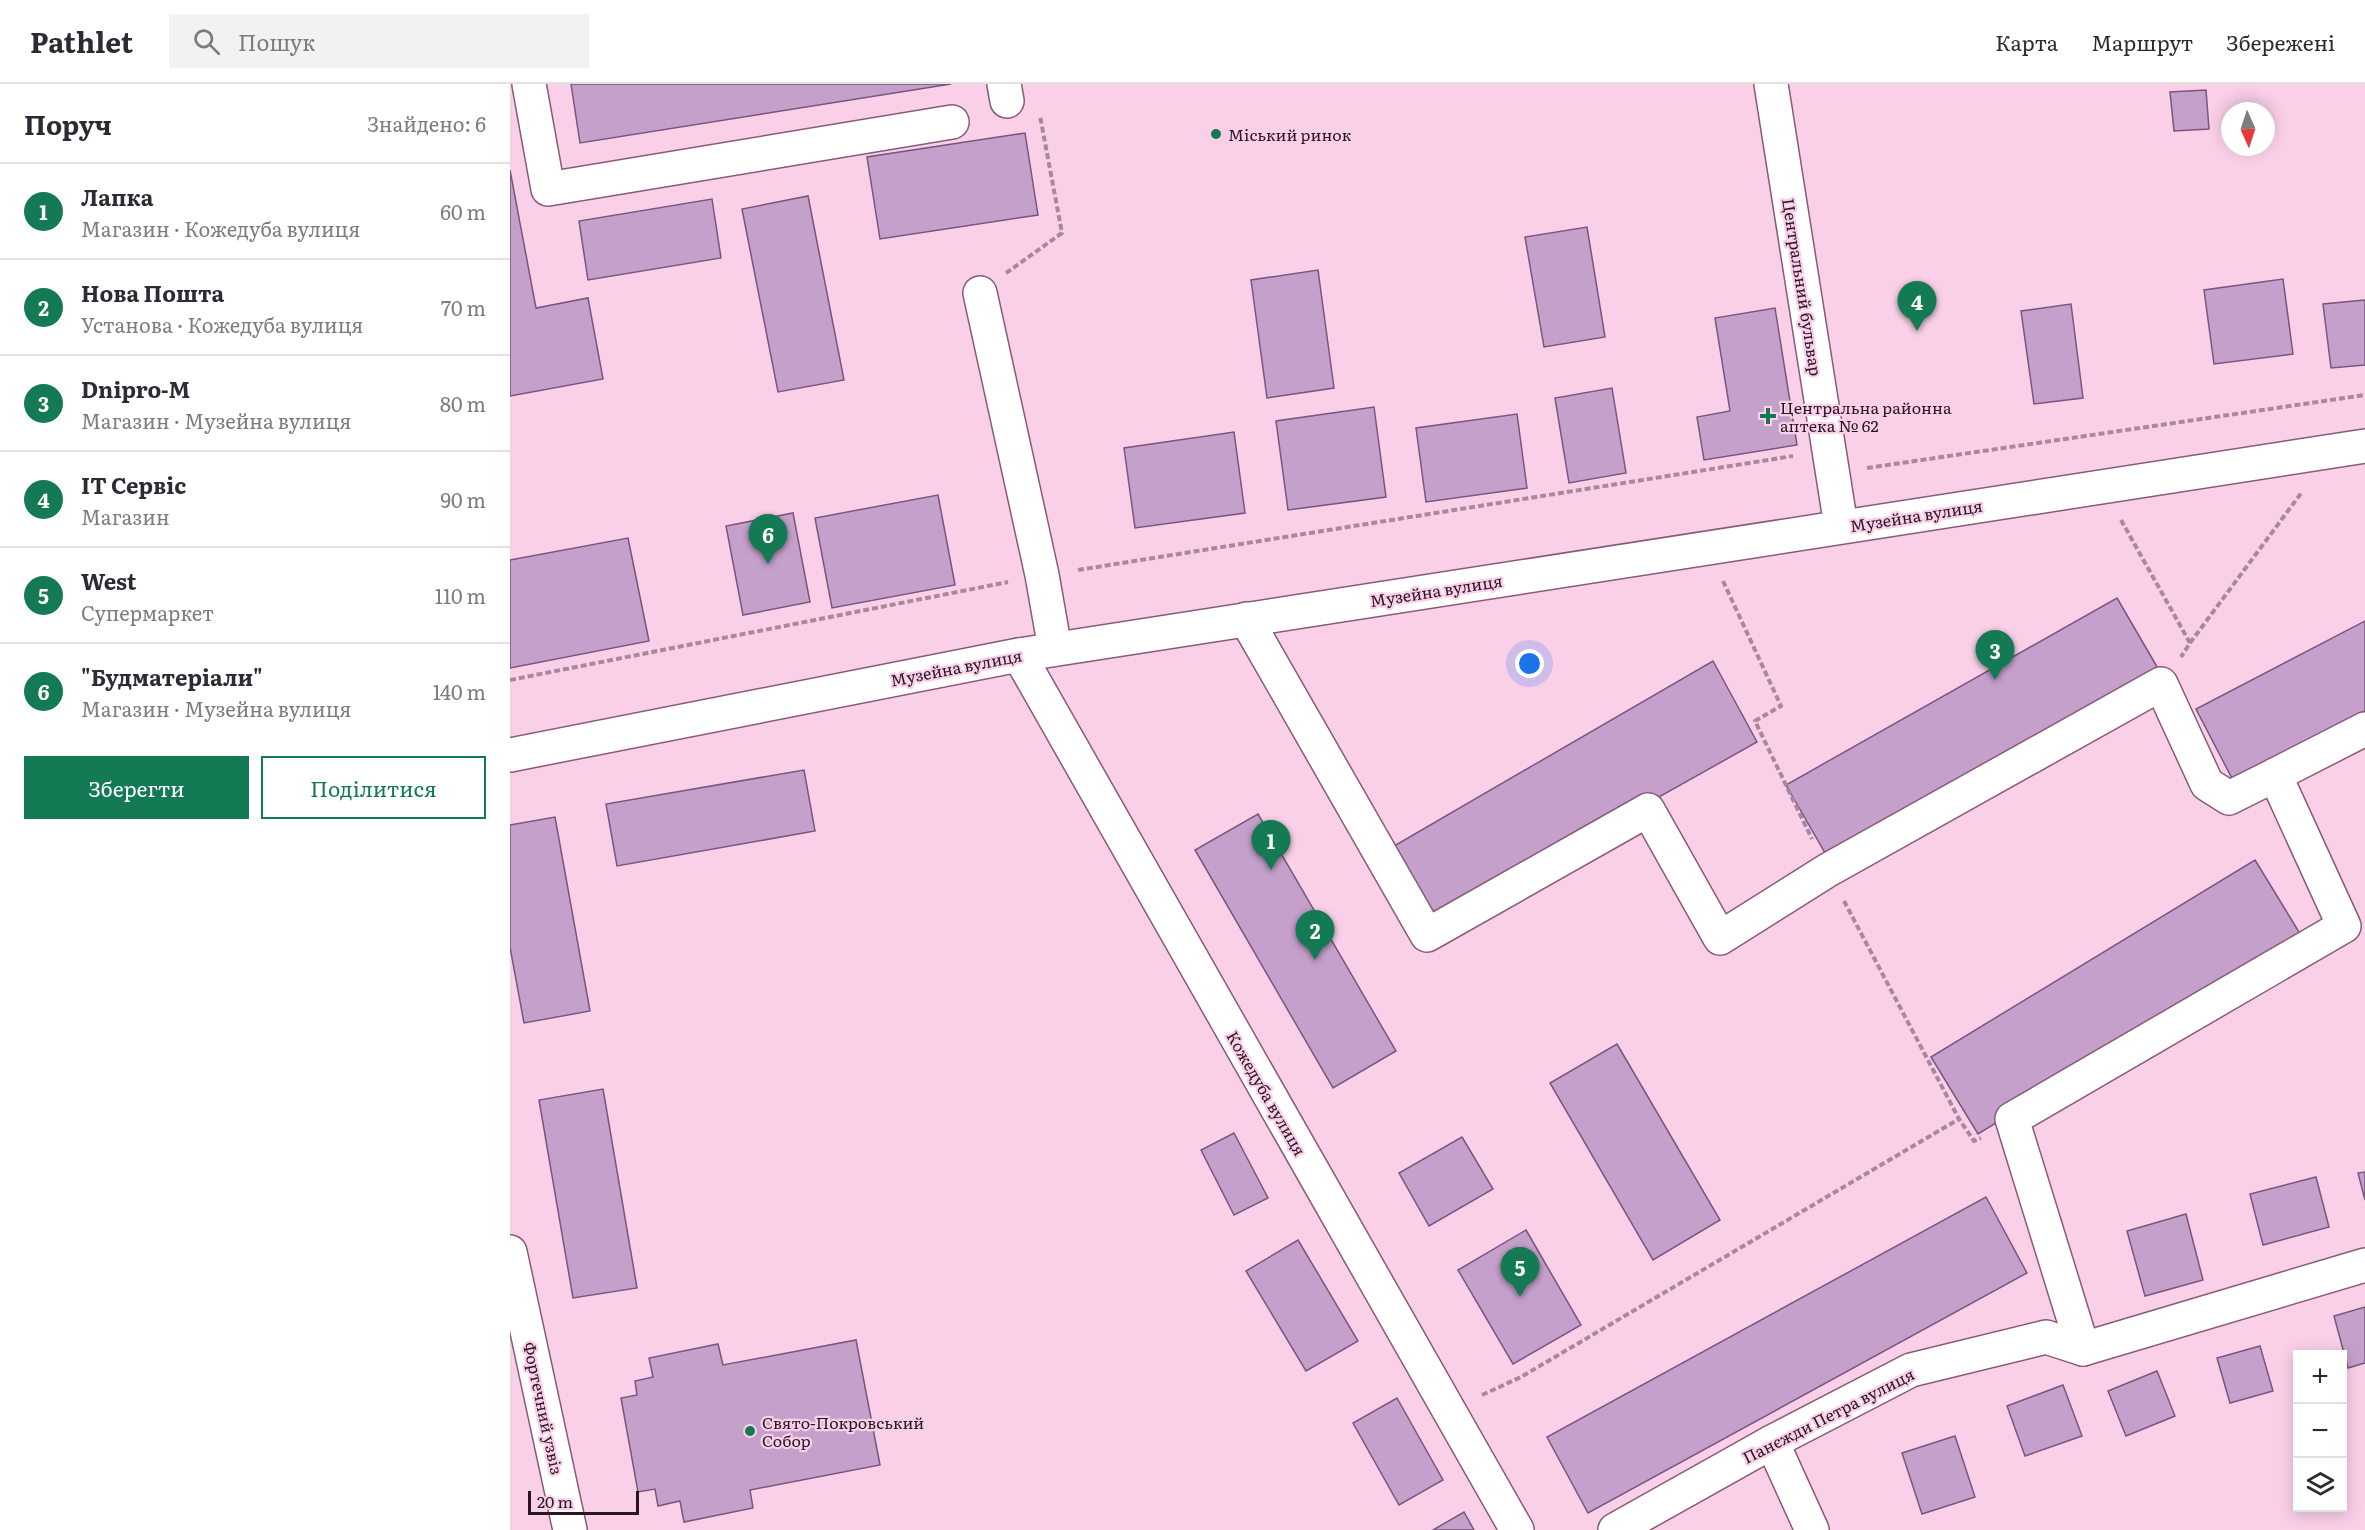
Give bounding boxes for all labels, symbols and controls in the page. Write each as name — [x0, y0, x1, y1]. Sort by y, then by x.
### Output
search box — [169, 14, 589, 68]
text: Pathlet — [30, 20, 133, 62]
icon: search — [190, 25, 223, 58]
text: Пошук — [238, 25, 315, 58]
text: Карта — [1995, 26, 2058, 57]
text: Маршрут — [2091, 26, 2193, 57]
text: Збережені — [2226, 26, 2335, 57]
north arrow — [2221, 102, 2275, 156]
text: Поруч — [24, 104, 112, 143]
text: Знайдено: 6 — [367, 108, 486, 138]
place label: Міський ринок — [1228, 122, 1352, 146]
marker: Міський ринок — [1209, 127, 1223, 141]
text: Лапка — [81, 180, 153, 213]
text: 1 — [39, 196, 48, 226]
text: 60 m — [440, 196, 486, 226]
street label: Центральний бульвар — [1777, 196, 1829, 378]
text: Магазин · Кожедуба вулиця — [81, 213, 360, 243]
text: Нова Пошта — [81, 276, 224, 309]
pin: 4 — [1898, 282, 1936, 331]
text: 2 — [38, 292, 49, 322]
text: 70 m — [441, 292, 486, 322]
text: Установа · Кожедуба вулиця — [81, 309, 363, 339]
text: Dnipro-M — [81, 372, 190, 405]
text: 3 — [38, 388, 49, 418]
text: 80 m — [440, 388, 486, 418]
place label: Центральна районна аптека № 62 — [1780, 395, 1952, 437]
text: Магазин · Музейна вулиця — [81, 405, 351, 435]
marker: Центральна районна аптека № 62 — [1761, 409, 1775, 423]
text: IT Сервіс — [81, 468, 186, 501]
text: 4 — [37, 484, 50, 514]
text: 90 m — [441, 484, 486, 514]
street label: Музейна вулиця — [1848, 493, 1984, 537]
text: Магазин — [81, 501, 170, 531]
pin: 6 — [748, 514, 788, 564]
text: West — [81, 564, 136, 597]
street label: Музейна вулиця — [1368, 568, 1504, 612]
text: 5 — [38, 580, 49, 610]
text: 110 m — [435, 580, 486, 610]
text: Супермаркет — [81, 597, 214, 627]
pin: 3 — [1976, 630, 2014, 680]
street label: Музейна вулиця — [888, 642, 1024, 692]
your location — [1515, 649, 1544, 678]
text: "Будматеріали" — [81, 660, 263, 693]
text: 6 — [38, 676, 49, 706]
text: 140 m — [433, 676, 486, 706]
text: Магазин · Музейна вулиця — [81, 693, 351, 723]
button: Зберегти — [24, 756, 249, 819]
button: Поділитися — [261, 756, 486, 819]
pin: 1 — [1252, 820, 1290, 870]
pin: 2 — [1296, 910, 1334, 960]
street label: Кожедуба вулиця — [1221, 1026, 1313, 1160]
pin: 5 — [1500, 1248, 1540, 1297]
street label: Фортечний узвіз — [518, 1339, 570, 1477]
map controls — [2293, 1350, 2347, 1512]
button: + — [2293, 1350, 2347, 1404]
street label: Панєжди Петра вулиця — [1738, 1361, 1918, 1469]
button: − — [2293, 1404, 2347, 1458]
place label: Свято-Покровський Собор — [762, 1410, 924, 1452]
marker: Свято-Покровський Собор — [743, 1424, 757, 1438]
button: layers — [2293, 1458, 2347, 1512]
scale bar — [528, 1488, 639, 1516]
text: 20 m — [537, 1489, 573, 1513]

